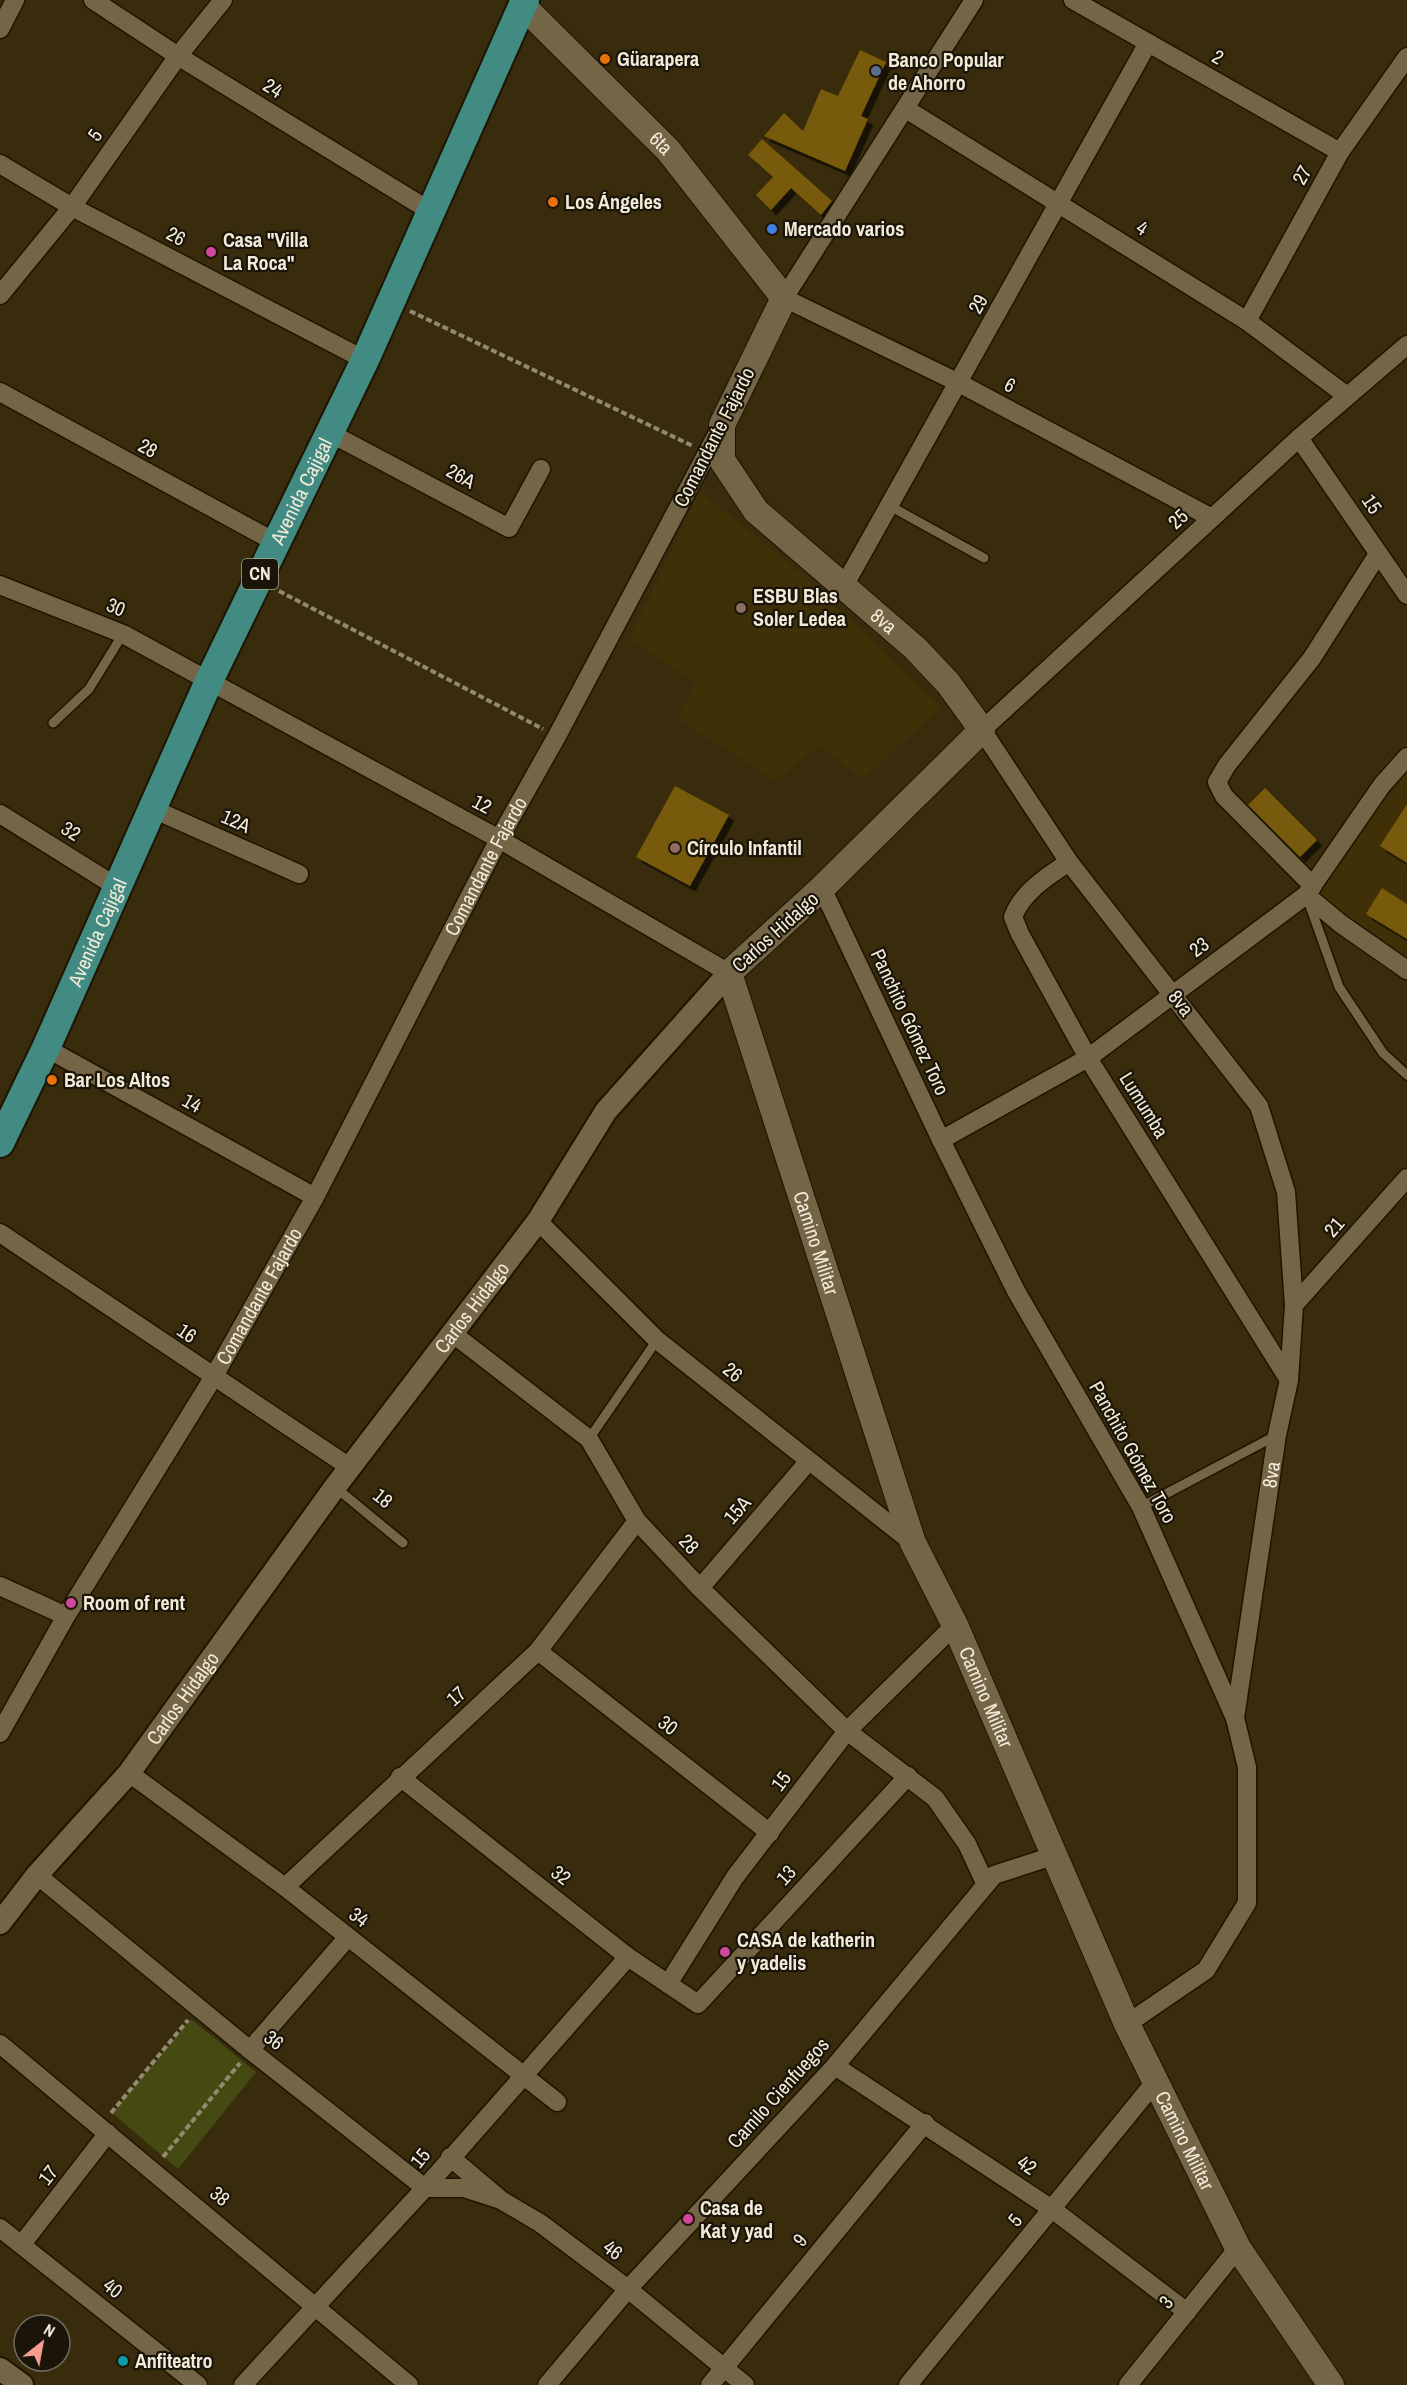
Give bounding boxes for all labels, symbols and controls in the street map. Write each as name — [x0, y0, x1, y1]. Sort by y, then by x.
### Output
street label: 2 — [1208, 43, 1229, 71]
place label: Güarapera — [617, 45, 699, 72]
place label: Banco Popular de Ahorro — [888, 46, 1004, 96]
marker: Güarapera — [598, 52, 612, 66]
marker: Banco Popular de Ahorro — [869, 64, 883, 78]
street label: 24 — [258, 71, 288, 104]
street label: 5 — [81, 123, 108, 146]
street label: 6ta — [644, 125, 679, 160]
street label: 27 — [1285, 160, 1318, 189]
place label: Los Ángeles — [565, 188, 662, 215]
marker: Los Ángeles — [546, 195, 560, 209]
street label: 4 — [1131, 214, 1153, 241]
place label: Mercado varios — [784, 215, 904, 242]
street label: 26 — [162, 219, 191, 252]
marker: Mercado varios — [765, 222, 779, 236]
place label: Casa "Villa La Roca" — [223, 226, 308, 276]
marker: Casa "Villa La Roca" — [204, 245, 218, 259]
street label: 29 — [961, 289, 994, 318]
street label: Comandante Fajardo — [667, 362, 760, 511]
street label: 6 — [1000, 370, 1021, 399]
street label: 28 — [134, 431, 163, 464]
street label: Avenida Cajigal — [263, 433, 338, 550]
street label: 26A — [442, 457, 481, 494]
street label: 15 — [1356, 489, 1389, 519]
street label: 25 — [1162, 503, 1194, 535]
road number: CN — [242, 559, 278, 589]
place label: ESBU Blas Soler Ledea — [753, 582, 846, 632]
street label: 30 — [103, 591, 130, 622]
marker: ESBU Blas Soler Ledea — [734, 601, 748, 615]
street label: 8va — [865, 602, 903, 640]
street label: 12 — [468, 787, 497, 820]
street label: Comandante Fajardo — [438, 792, 533, 940]
street label: 12A — [217, 802, 255, 839]
street label: 32 — [56, 814, 86, 847]
place label: Círculo Infantil — [687, 834, 802, 861]
marker: Círculo Infantil — [668, 841, 682, 855]
street label: Avenida Cajigal — [61, 874, 133, 991]
street label: Carlos Hidalgo — [725, 885, 824, 978]
street label: 23 — [1183, 930, 1214, 963]
street label: Panchito Gómez Toro — [865, 944, 956, 1099]
street label: 8va — [1163, 984, 1200, 1021]
place label: Bar Los Altos — [64, 1066, 170, 1093]
street label: Lumumba — [1114, 1067, 1175, 1143]
marker: Bar Los Altos — [45, 1073, 59, 1087]
street label: 14 — [178, 1086, 207, 1119]
street label: Camino Militar — [787, 1187, 846, 1299]
street label: 21 — [1317, 1211, 1350, 1242]
street label: Comandante Fajardo — [209, 1222, 308, 1369]
street label: Carlos Hidalgo — [428, 1256, 515, 1359]
street label: 16 — [172, 1316, 202, 1349]
street label: 26 — [718, 1355, 749, 1388]
street label: Panchito Gómez Toro — [1083, 1376, 1184, 1528]
street label: 8va — [1255, 1460, 1286, 1490]
street label: 18 — [368, 1481, 399, 1514]
street label: 15A — [717, 1490, 756, 1530]
street label: 28 — [673, 1528, 705, 1560]
place label: Room of rent — [83, 1589, 186, 1616]
marker: Room of rent — [64, 1596, 78, 1610]
street label: Camino Militar — [953, 1642, 1020, 1752]
street label: Carlos Hidalgo — [140, 1646, 225, 1750]
street label: 17 — [440, 1679, 471, 1712]
street label: 30 — [653, 1708, 684, 1741]
street label: 15 — [764, 1765, 797, 1796]
street label: 32 — [546, 1858, 577, 1891]
street label: 13 — [770, 1859, 802, 1891]
street label: 34 — [344, 1900, 375, 1933]
place label: CASA de katherin y yadelis — [737, 1926, 875, 1976]
marker: CASA de katherin y yadelis — [718, 1945, 732, 1959]
street label: 36 — [259, 2023, 290, 2056]
street label: Camilo Cienfuegos — [721, 2031, 835, 2154]
street label: Camino Militar — [1149, 2086, 1221, 2195]
street label: 15 — [403, 2142, 436, 2173]
street label: 42 — [1012, 2148, 1042, 2181]
street label: 17 — [31, 2159, 64, 2190]
street label: 38 — [205, 2179, 236, 2212]
place label: Casa de Kat y yad — [700, 2194, 773, 2244]
street label: 5 — [1001, 2208, 1028, 2232]
marker: Casa de Kat y yad — [681, 2212, 695, 2226]
street label: 9 — [786, 2228, 813, 2252]
street label: 46 — [598, 2233, 629, 2266]
street label: 40 — [98, 2271, 129, 2304]
street label: 3 — [1152, 2290, 1179, 2314]
north arrow — [12, 2313, 72, 2373]
text: N — [40, 2318, 59, 2342]
place label: Anfiteatro — [135, 2347, 212, 2374]
marker: Anfiteatro — [116, 2354, 130, 2368]

